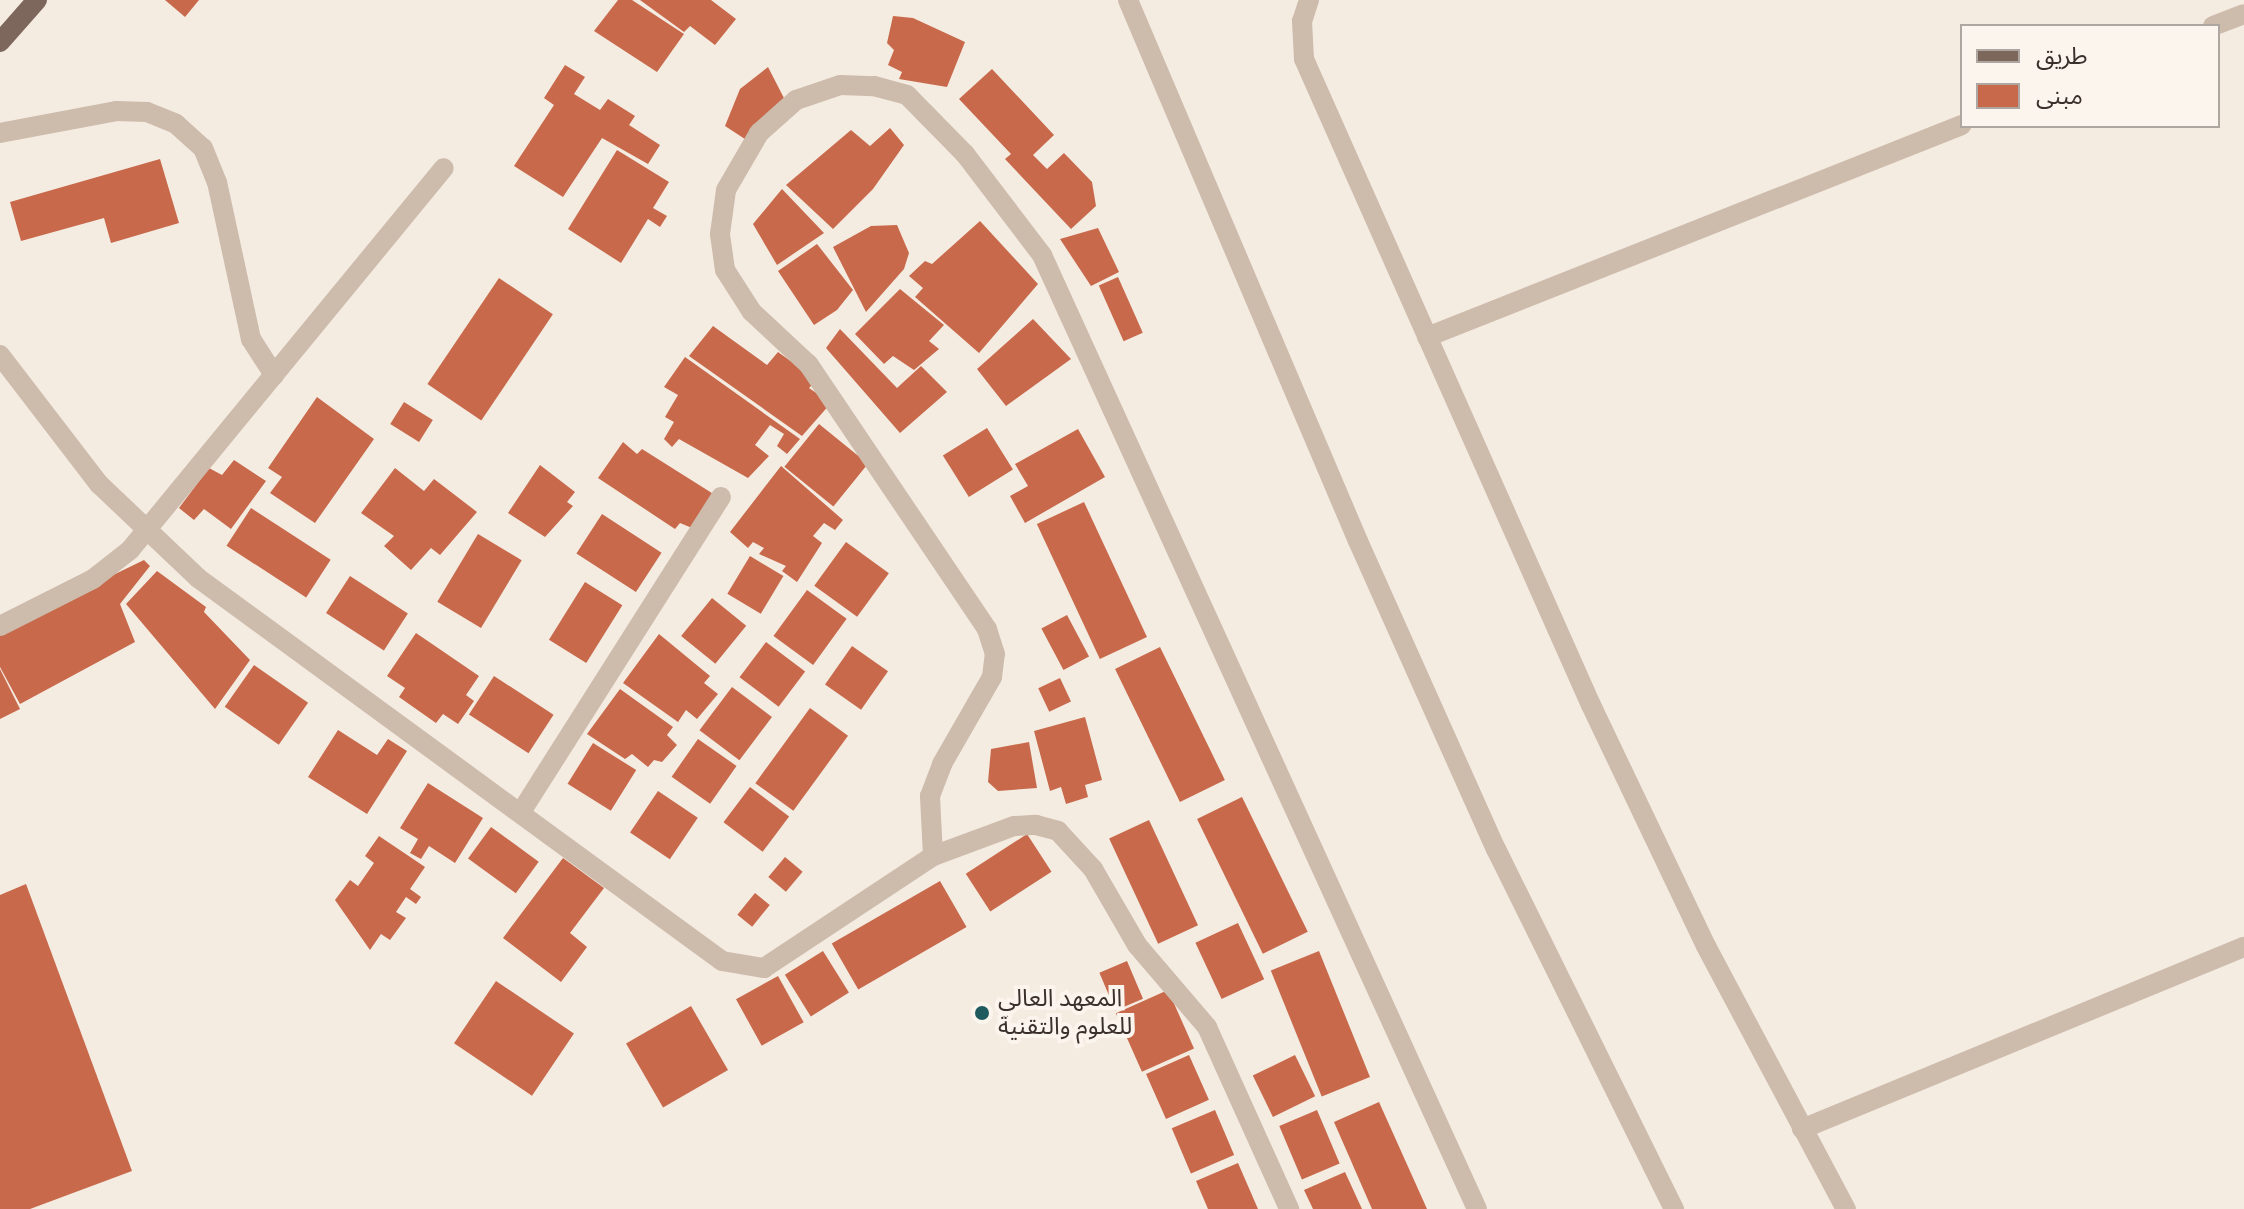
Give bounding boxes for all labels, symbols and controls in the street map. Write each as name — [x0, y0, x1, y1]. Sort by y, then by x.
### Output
legend — [1960, 24, 2220, 128]
text: طريق — [2036, 42, 2088, 70]
text: مبنى — [2036, 82, 2083, 110]
place label: المعهد العالي للعلوم والتقنية — [998, 985, 1132, 1041]
marker: المعهد العالي للعلوم والتقنية — [973, 1004, 991, 1022]

